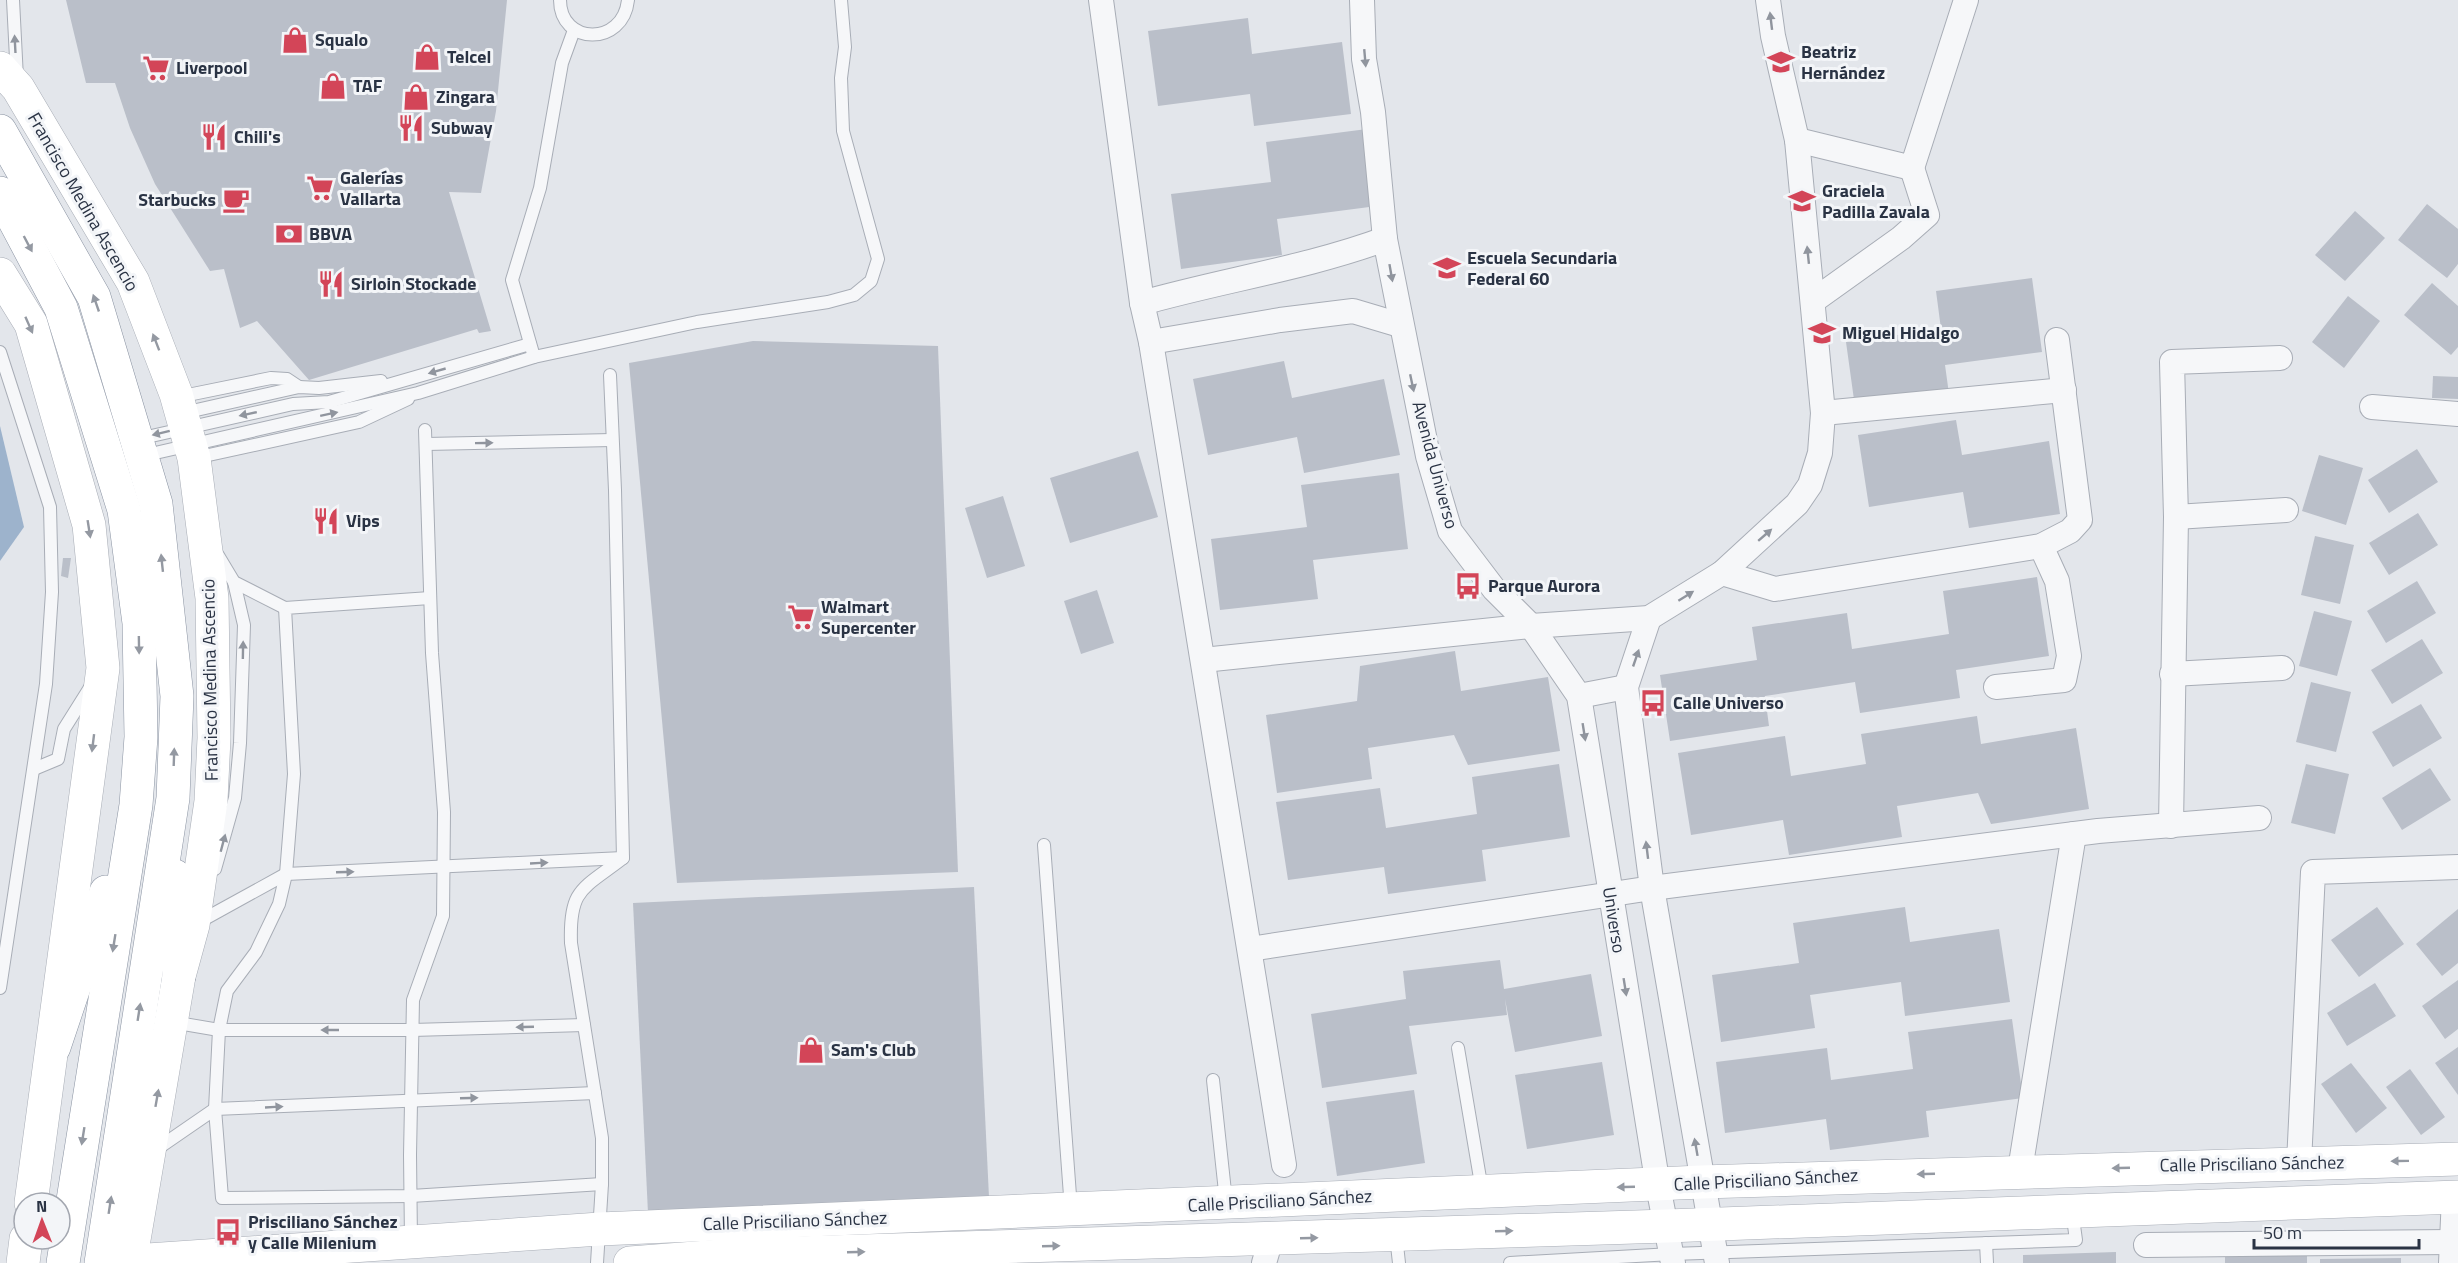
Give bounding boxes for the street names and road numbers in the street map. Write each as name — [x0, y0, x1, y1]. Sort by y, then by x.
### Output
street label: Francisco Medina Ascencio — [21, 107, 146, 296]
street label: Avenida Universo — [1405, 398, 1465, 532]
street label: Francisco Medina Ascencio — [194, 579, 225, 781]
street label: Universo — [1596, 885, 1633, 955]
street label: Calle Prisciliano Sánchez — [2159, 1148, 2345, 1179]
street label: Calle Prisciliano Sánchez — [1673, 1161, 1859, 1198]
street label: Calle Prisciliano Sánchez — [1187, 1182, 1373, 1219]
street label: Calle Prisciliano Sánchez — [702, 1204, 888, 1237]

